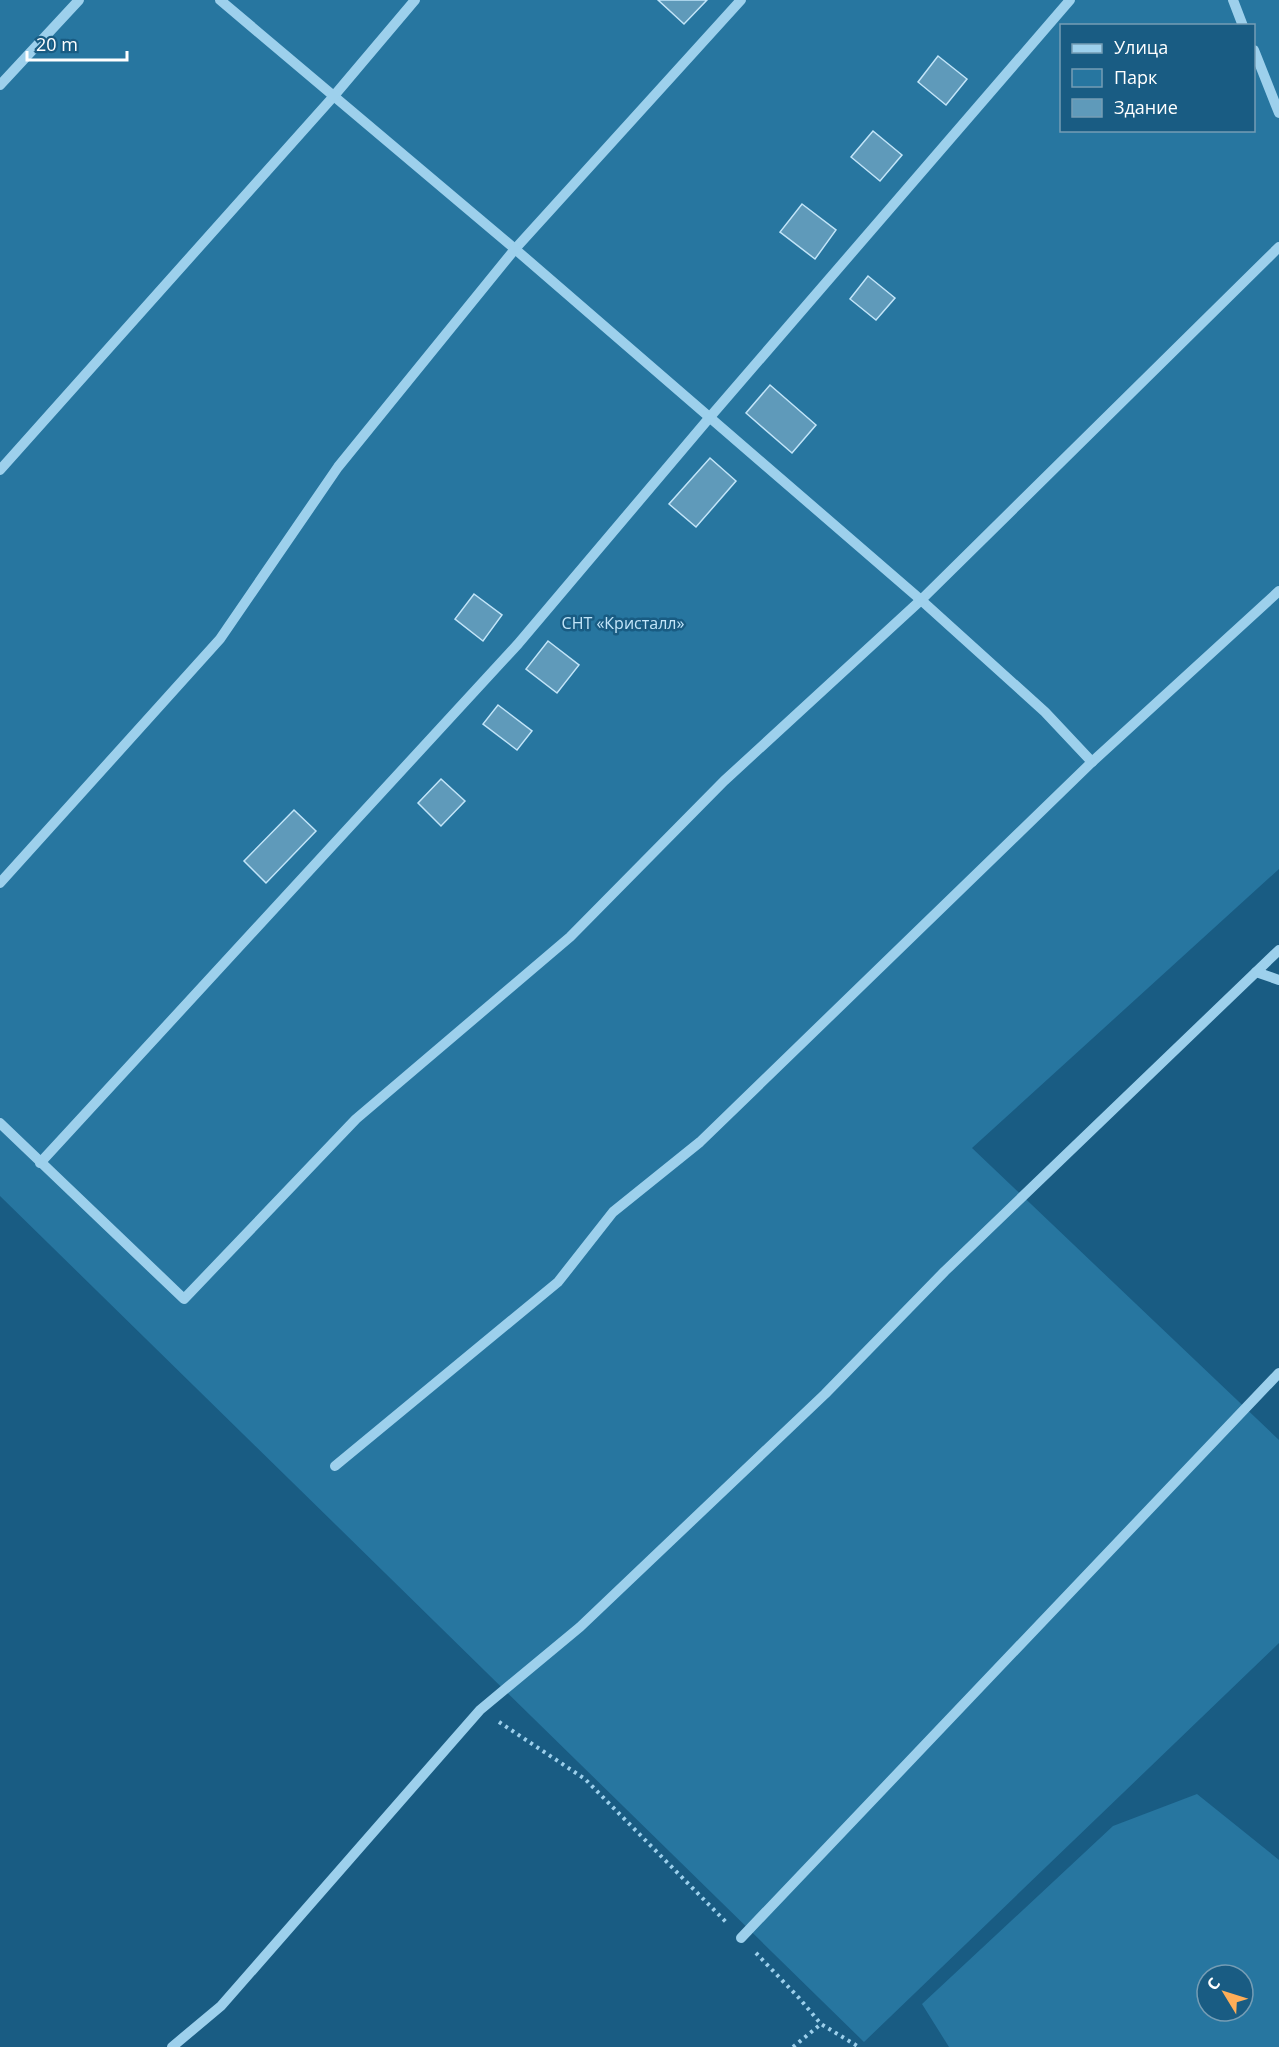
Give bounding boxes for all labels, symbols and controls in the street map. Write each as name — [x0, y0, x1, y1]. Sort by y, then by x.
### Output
scale bar — [27, 24, 128, 62]
legend — [1060, 24, 1255, 132]
text: 20 m — [36, 32, 78, 56]
text: Улица — [1114, 35, 1168, 59]
text: Парк — [1114, 65, 1158, 89]
text: Здание — [1114, 95, 1178, 119]
park label: СНТ «Кристалл» — [562, 612, 684, 634]
north arrow — [1195, 1963, 1255, 2023]
text: С — [1201, 1973, 1225, 1995]

